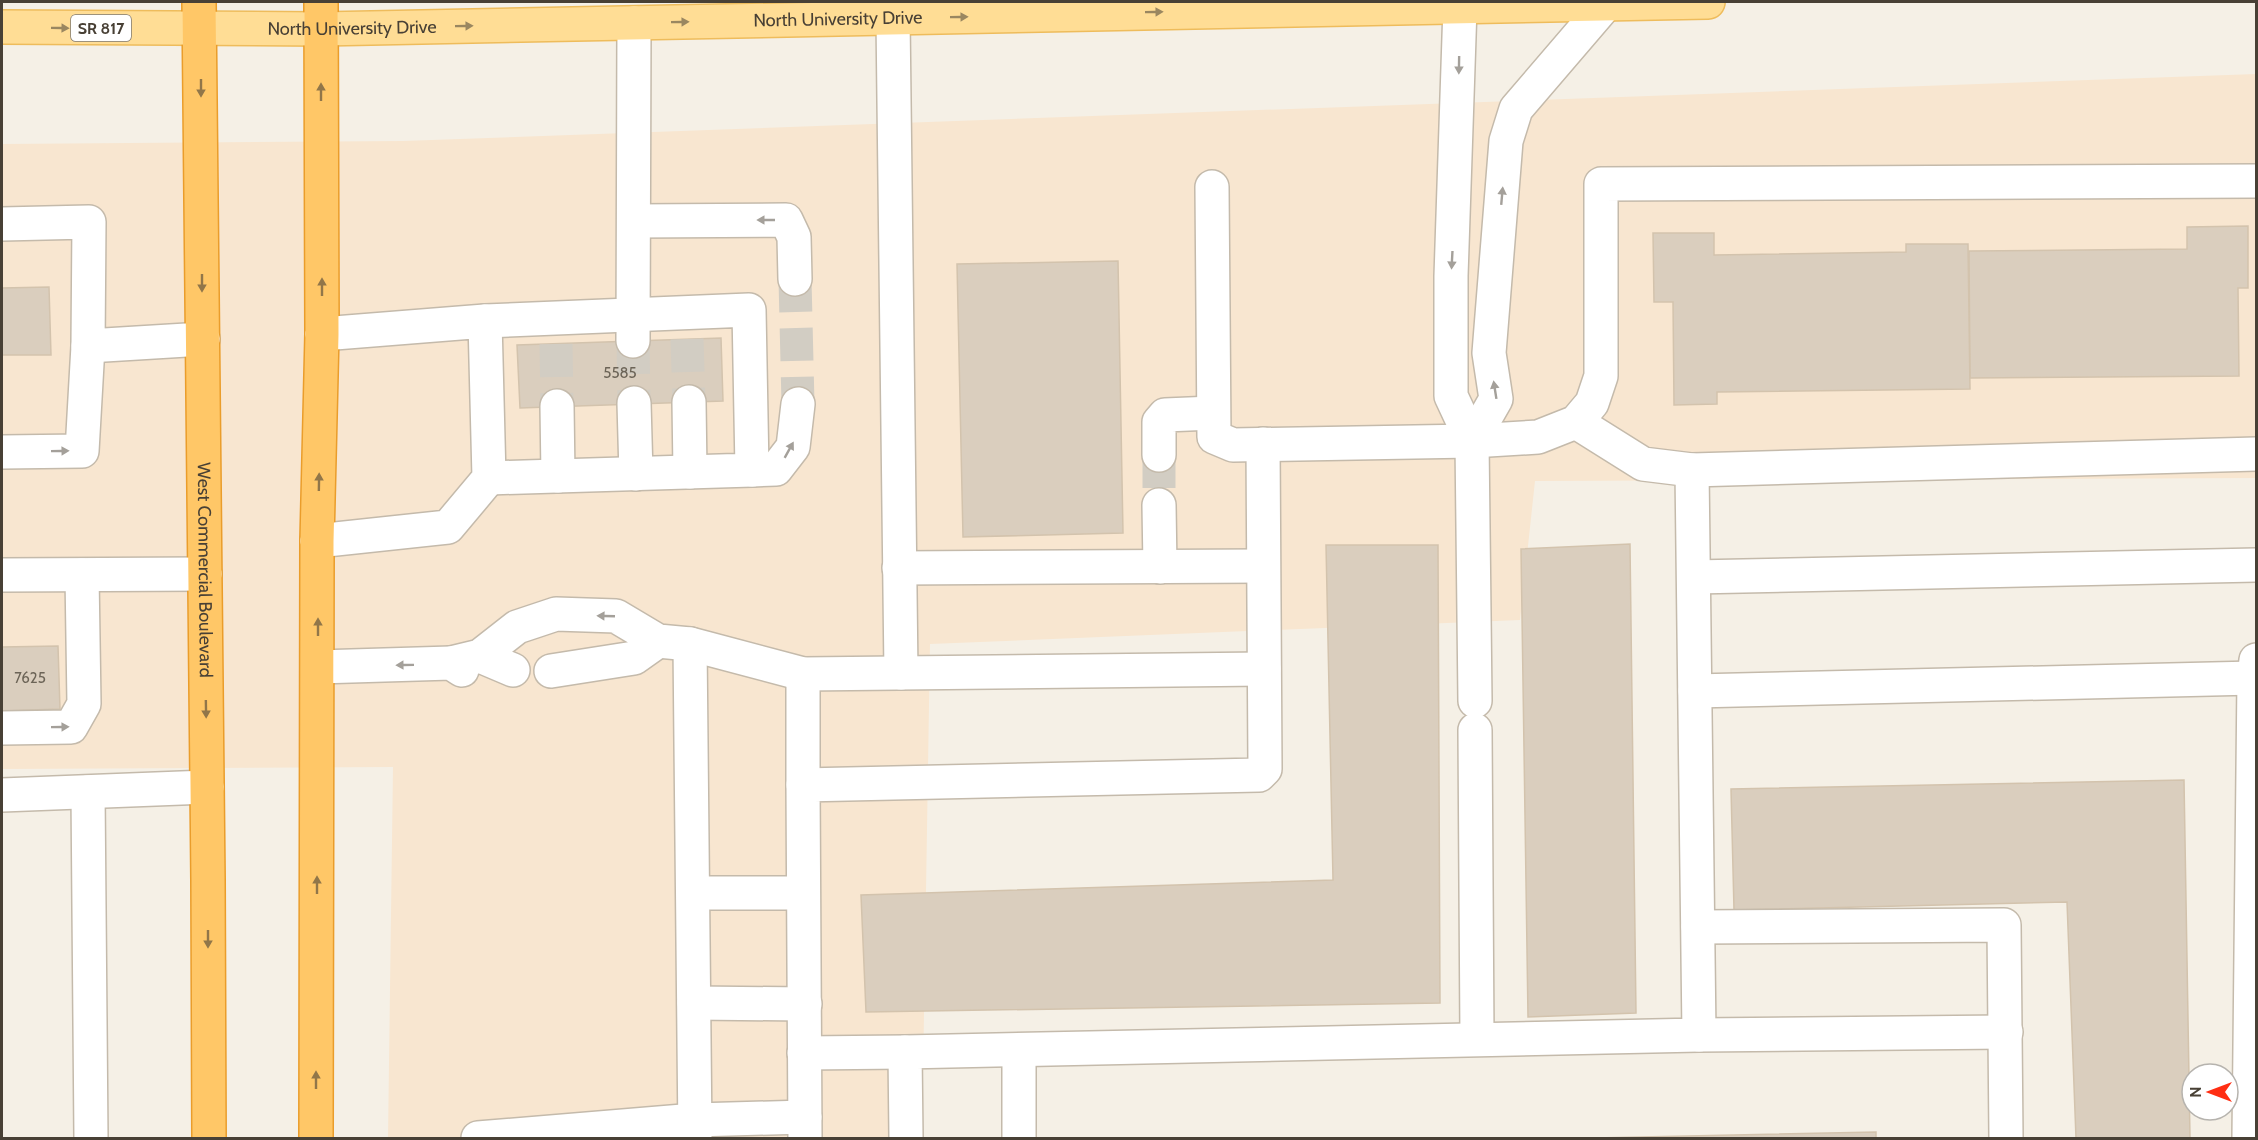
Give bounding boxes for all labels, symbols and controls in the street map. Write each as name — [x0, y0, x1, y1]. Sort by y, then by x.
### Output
street label: North University Drive — [753, 6, 923, 32]
one-way arrow — [1144, 8, 1163, 17]
one-way arrow — [949, 12, 968, 21]
road number: SR 817 — [71, 15, 131, 41]
street label: North University Drive — [267, 16, 437, 40]
one-way arrow — [670, 17, 689, 27]
one-way arrow — [454, 21, 473, 31]
one-way arrow — [50, 23, 69, 33]
one-way arrow — [1454, 55, 1464, 74]
one-way arrow — [196, 78, 206, 97]
one-way arrow — [316, 83, 326, 102]
one-way arrow — [1497, 186, 1507, 205]
one-way arrow — [757, 216, 776, 225]
one-way arrow — [1448, 250, 1457, 269]
one-way arrow — [197, 273, 207, 292]
one-way arrow — [317, 278, 327, 297]
house number: 5585 — [603, 364, 637, 382]
one-way arrow — [1490, 380, 1499, 399]
one-way arrow — [784, 441, 794, 458]
one-way arrow — [50, 447, 69, 456]
street label: West Commercial Boulevard — [193, 462, 217, 678]
one-way arrow — [314, 473, 324, 492]
one-way arrow — [597, 611, 616, 621]
one-way arrow — [313, 618, 323, 637]
one-way arrow — [396, 660, 415, 669]
house number: 7625 — [14, 669, 46, 687]
one-way arrow — [201, 699, 211, 718]
one-way arrow — [50, 723, 69, 732]
one-way arrow — [312, 876, 322, 895]
one-way arrow — [203, 929, 213, 948]
north arrow — [2180, 1062, 2240, 1122]
one-way arrow — [311, 1071, 321, 1090]
text: N — [2186, 1086, 2205, 1098]

